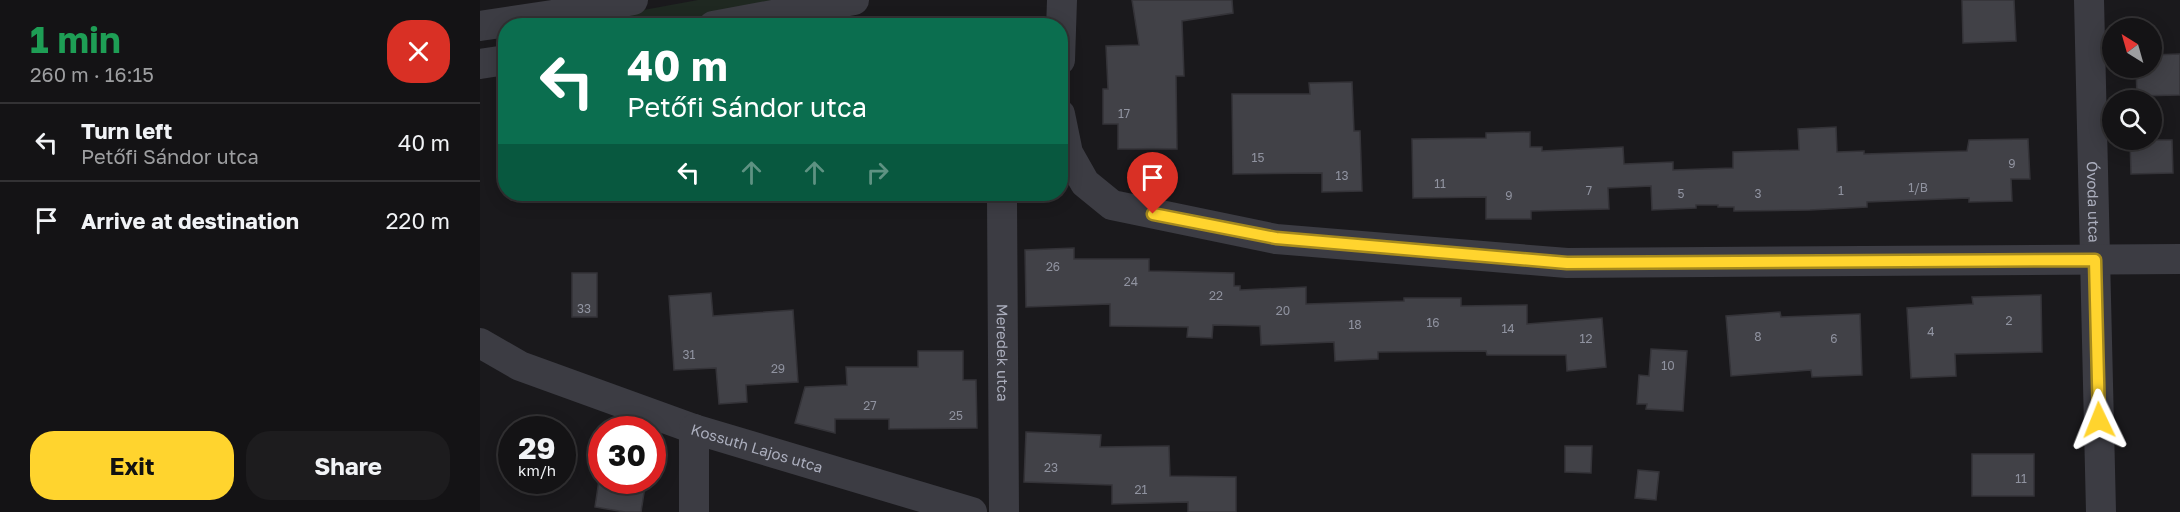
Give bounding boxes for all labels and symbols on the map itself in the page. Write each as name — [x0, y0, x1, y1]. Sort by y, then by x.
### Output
north arrow — [2102, 18, 2162, 78]
house number: 17 — [1118, 106, 1130, 121]
house number: 15 — [1252, 150, 1264, 165]
pin — [1127, 152, 1178, 214]
house number: 9 — [2008, 156, 2016, 171]
street label: Óvoda utca — [2084, 161, 2104, 243]
house number: 13 — [1336, 168, 1348, 183]
house number: 11 — [1434, 176, 1446, 191]
house number: 1/B — [1908, 180, 1928, 195]
house number: 7 — [1586, 183, 1592, 198]
house number: 1 — [1838, 183, 1844, 198]
house number: 5 — [1678, 186, 1685, 201]
house number: 3 — [1754, 186, 1762, 201]
house number: 9 — [1505, 188, 1513, 203]
house number: 26 — [1046, 259, 1060, 274]
house number: 24 — [1124, 274, 1138, 289]
house number: 22 — [1209, 288, 1223, 303]
house number: 33 — [577, 301, 591, 316]
house number: 20 — [1276, 303, 1290, 318]
street label: Meredek utca — [994, 304, 1012, 402]
house number: 2 — [2006, 313, 2013, 328]
house number: 16 — [1426, 315, 1440, 330]
house number: 18 — [1348, 317, 1362, 332]
house number: 14 — [1501, 321, 1515, 336]
house number: 4 — [1927, 324, 1935, 339]
house number: 8 — [1754, 329, 1762, 344]
house number: 12 — [1580, 331, 1592, 346]
house number: 6 — [1830, 331, 1838, 346]
house number: 31 — [683, 347, 696, 362]
house number: 10 — [1661, 358, 1675, 373]
house number: 29 — [771, 361, 785, 376]
position arrow — [2067, 388, 2131, 452]
house number: 27 — [863, 398, 877, 413]
house number: 25 — [949, 408, 963, 423]
speed limit sign: 30 — [588, 416, 666, 494]
street label: Kossuth Lajos utca — [689, 420, 825, 476]
house number: 23 — [1044, 460, 1058, 475]
house number: 11 — [2015, 471, 2027, 486]
house number: 21 — [1135, 482, 1148, 497]

